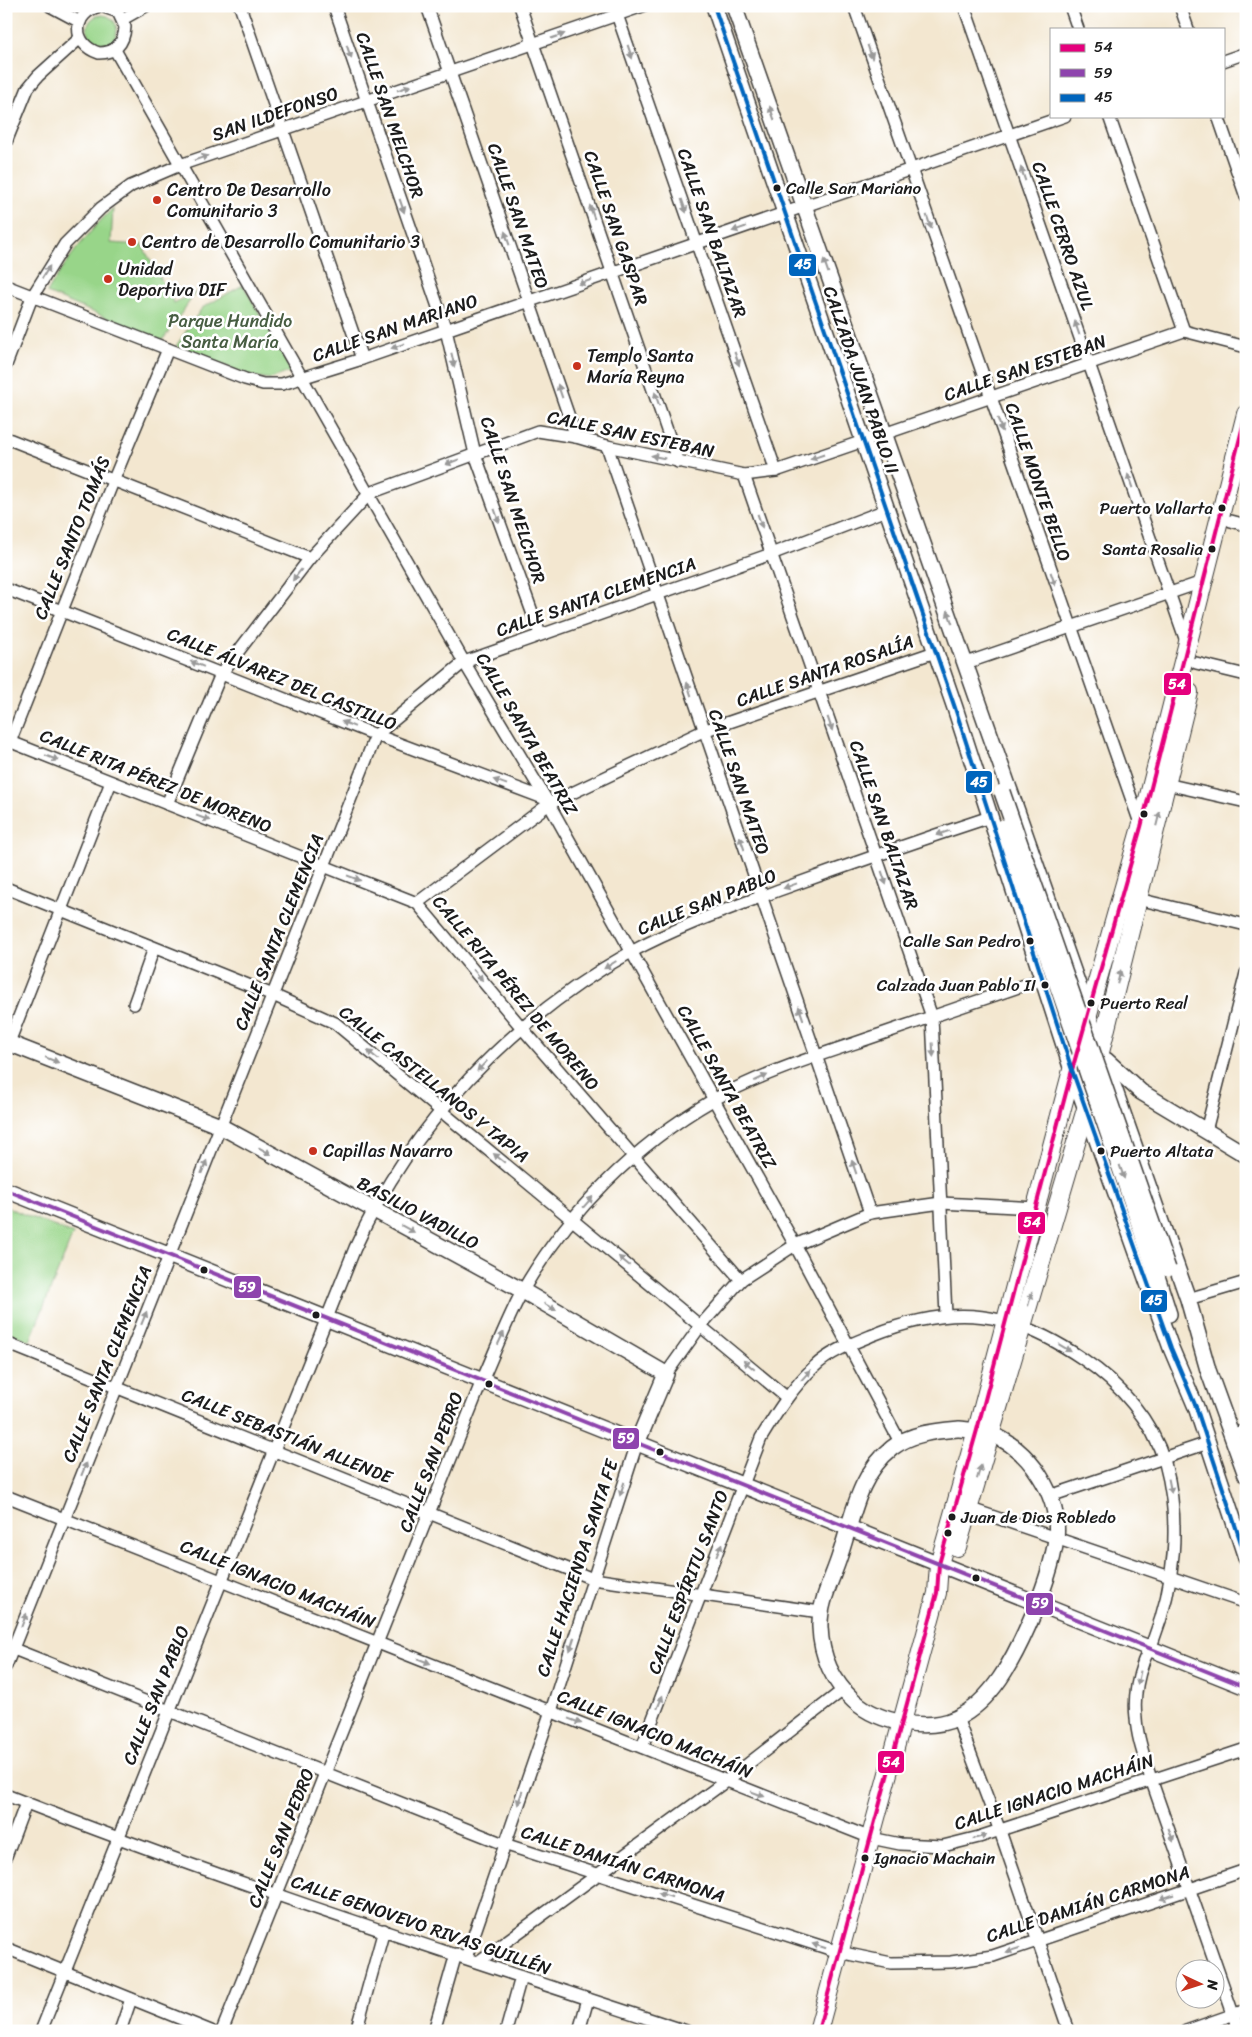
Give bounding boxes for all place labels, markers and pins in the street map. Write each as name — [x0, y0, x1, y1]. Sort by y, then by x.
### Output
place label: Calle San Mariano — [786, 173, 921, 203]
place label: Centro De Desarrollo Comunitario 3 — [167, 174, 331, 227]
marker: Calle San Mariano — [772, 183, 782, 193]
marker: Centro De Desarrollo Comunitario 3 — [151, 194, 163, 206]
place label: Centro de Desarrollo Comunitario 3 — [142, 226, 420, 258]
marker: Centro de Desarrollo Comunitario 3 — [126, 236, 138, 248]
place label: Unidad Deportiva DIF — [118, 253, 227, 306]
marker: Unidad Deportiva DIF — [102, 273, 114, 285]
place label: Templo Santa María Reyna — [587, 340, 694, 393]
marker: Templo Santa María Reyna — [571, 360, 583, 372]
place label: Puerto Vallarta — [1100, 493, 1213, 523]
marker: Puerto Vallarta — [1217, 503, 1227, 513]
place label: Santa Rosalia — [1102, 534, 1203, 564]
marker: Santa Rosalia — [1207, 544, 1217, 554]
unlabelled marker — [1139, 809, 1149, 819]
place label: Calle San Pedro — [903, 926, 1021, 956]
marker: Calle San Pedro — [1025, 936, 1035, 946]
place label: Calzada Juan Pablo II — [877, 970, 1037, 1000]
marker: Calzada Juan Pablo II — [1040, 980, 1050, 990]
place label: Puerto Real — [1100, 988, 1189, 1018]
marker: Puerto Real — [1086, 998, 1096, 1008]
place label: Capillas Navarro — [323, 1135, 453, 1167]
place label: Puerto Altata — [1110, 1136, 1214, 1166]
marker: Capillas Navarro — [307, 1145, 319, 1157]
marker: Puerto Altata — [1096, 1146, 1106, 1156]
unlabelled marker — [199, 1265, 209, 1275]
unlabelled marker — [311, 1310, 321, 1320]
unlabelled marker — [484, 1379, 494, 1389]
unlabelled marker — [655, 1447, 665, 1457]
place label: Juan de Dios Robledo — [960, 1502, 1116, 1532]
marker: Juan de Dios Robledo — [947, 1512, 957, 1522]
unlabelled marker — [943, 1528, 953, 1538]
unlabelled marker — [971, 1573, 981, 1583]
place label: Ignacio Machain — [873, 1843, 995, 1873]
marker: Ignacio Machain — [860, 1853, 870, 1863]

